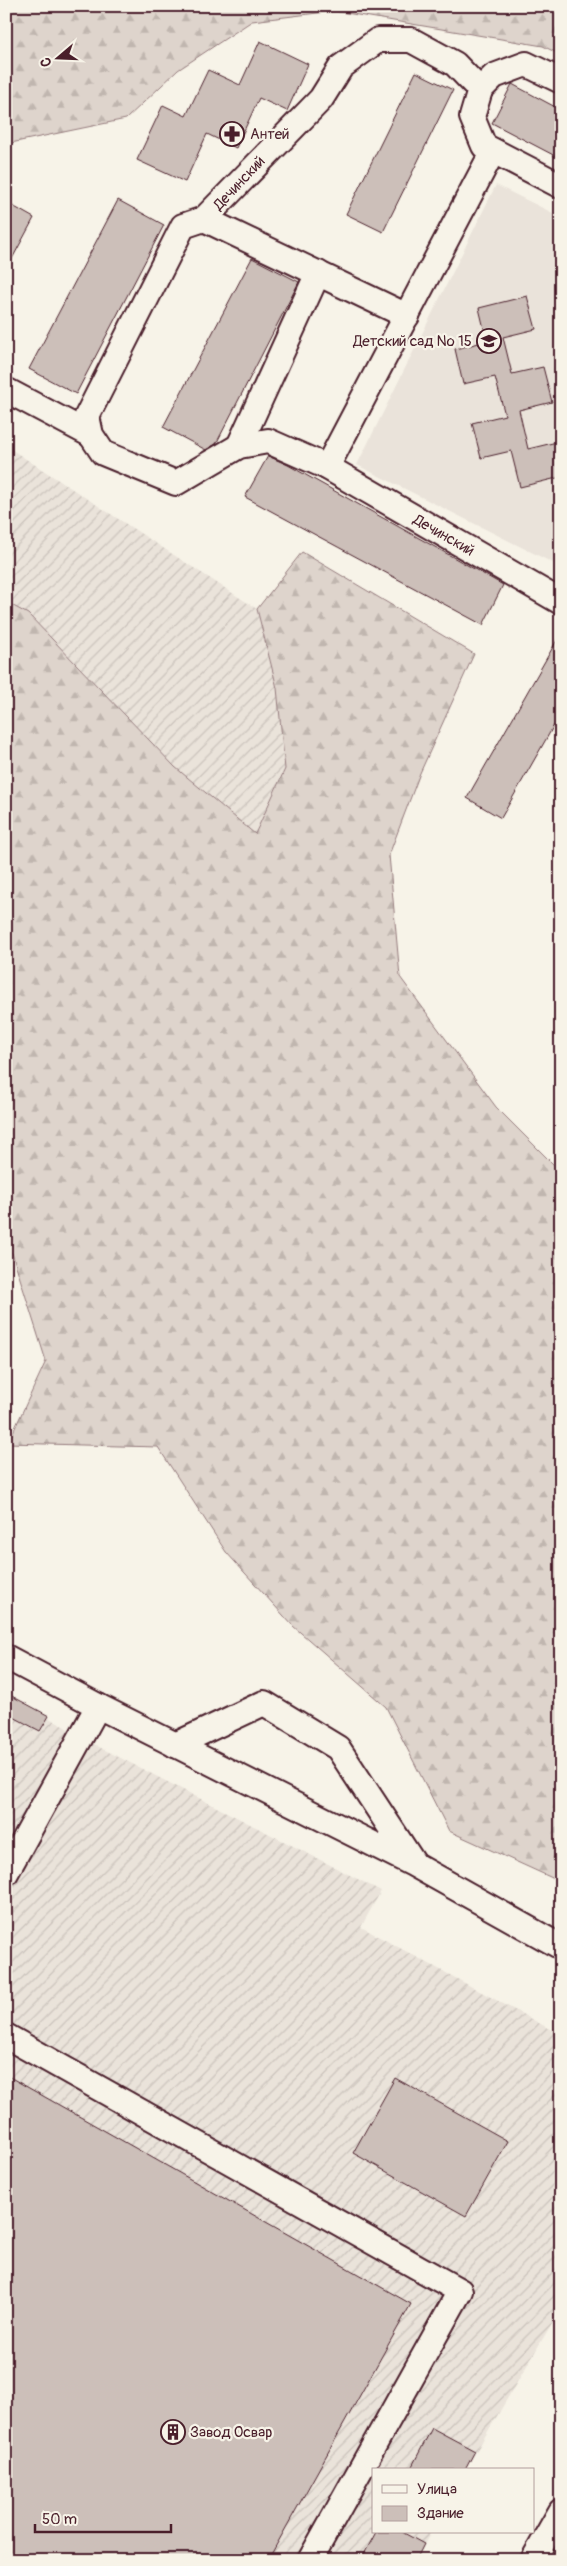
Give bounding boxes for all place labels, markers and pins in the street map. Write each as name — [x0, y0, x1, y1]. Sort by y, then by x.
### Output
pharmacy icon: Антей — [219, 121, 245, 147]
place label: Антей — [250, 125, 289, 144]
school or university icon: Детский сад № 15 — [476, 328, 502, 354]
place label: Детский сад № 15 — [352, 332, 472, 351]
building icon: Завод Освар — [160, 2419, 186, 2445]
place label: Завод Освар — [190, 2423, 272, 2442]

